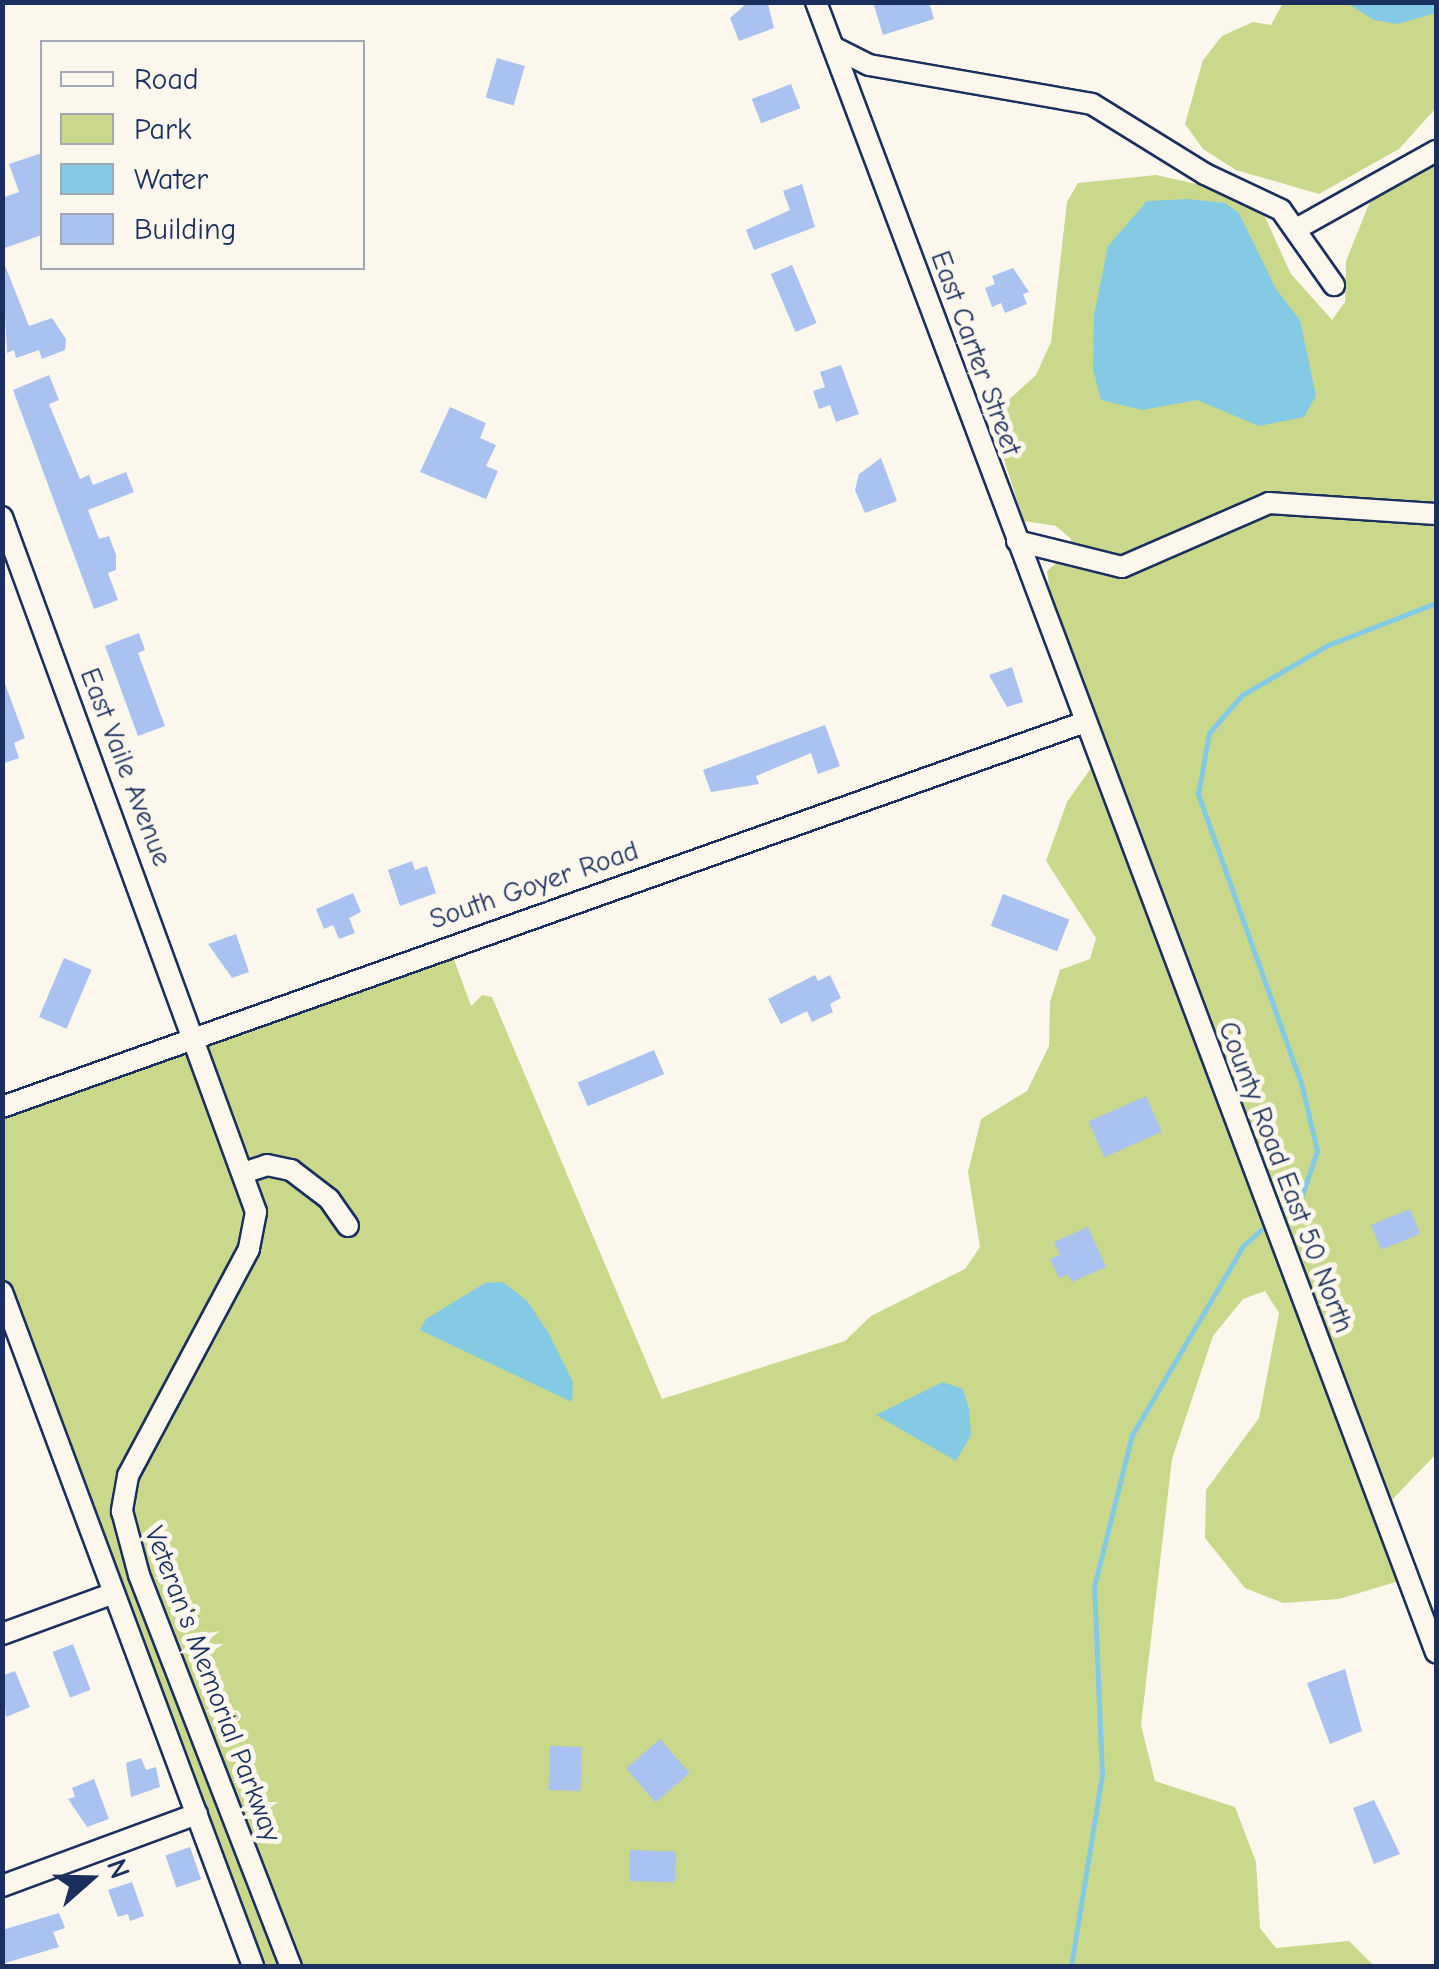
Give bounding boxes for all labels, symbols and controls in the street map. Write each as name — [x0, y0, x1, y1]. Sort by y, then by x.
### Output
legend — [40, 40, 365, 270]
text: Road — [134, 62, 199, 97]
text: Park — [134, 112, 191, 147]
text: Water — [134, 162, 208, 197]
text: Building — [134, 212, 237, 247]
street label: East Carter Street — [923, 246, 1029, 460]
street label: East Vaile Avenue — [73, 663, 179, 871]
street label: South Goyer Road — [425, 834, 643, 936]
street label: County Road East 50 North — [1211, 1017, 1361, 1337]
street label: Veteran's Memorial Parkway — [137, 1521, 289, 1847]
north arrow — [40, 1829, 140, 1929]
text: N — [100, 1855, 136, 1883]

